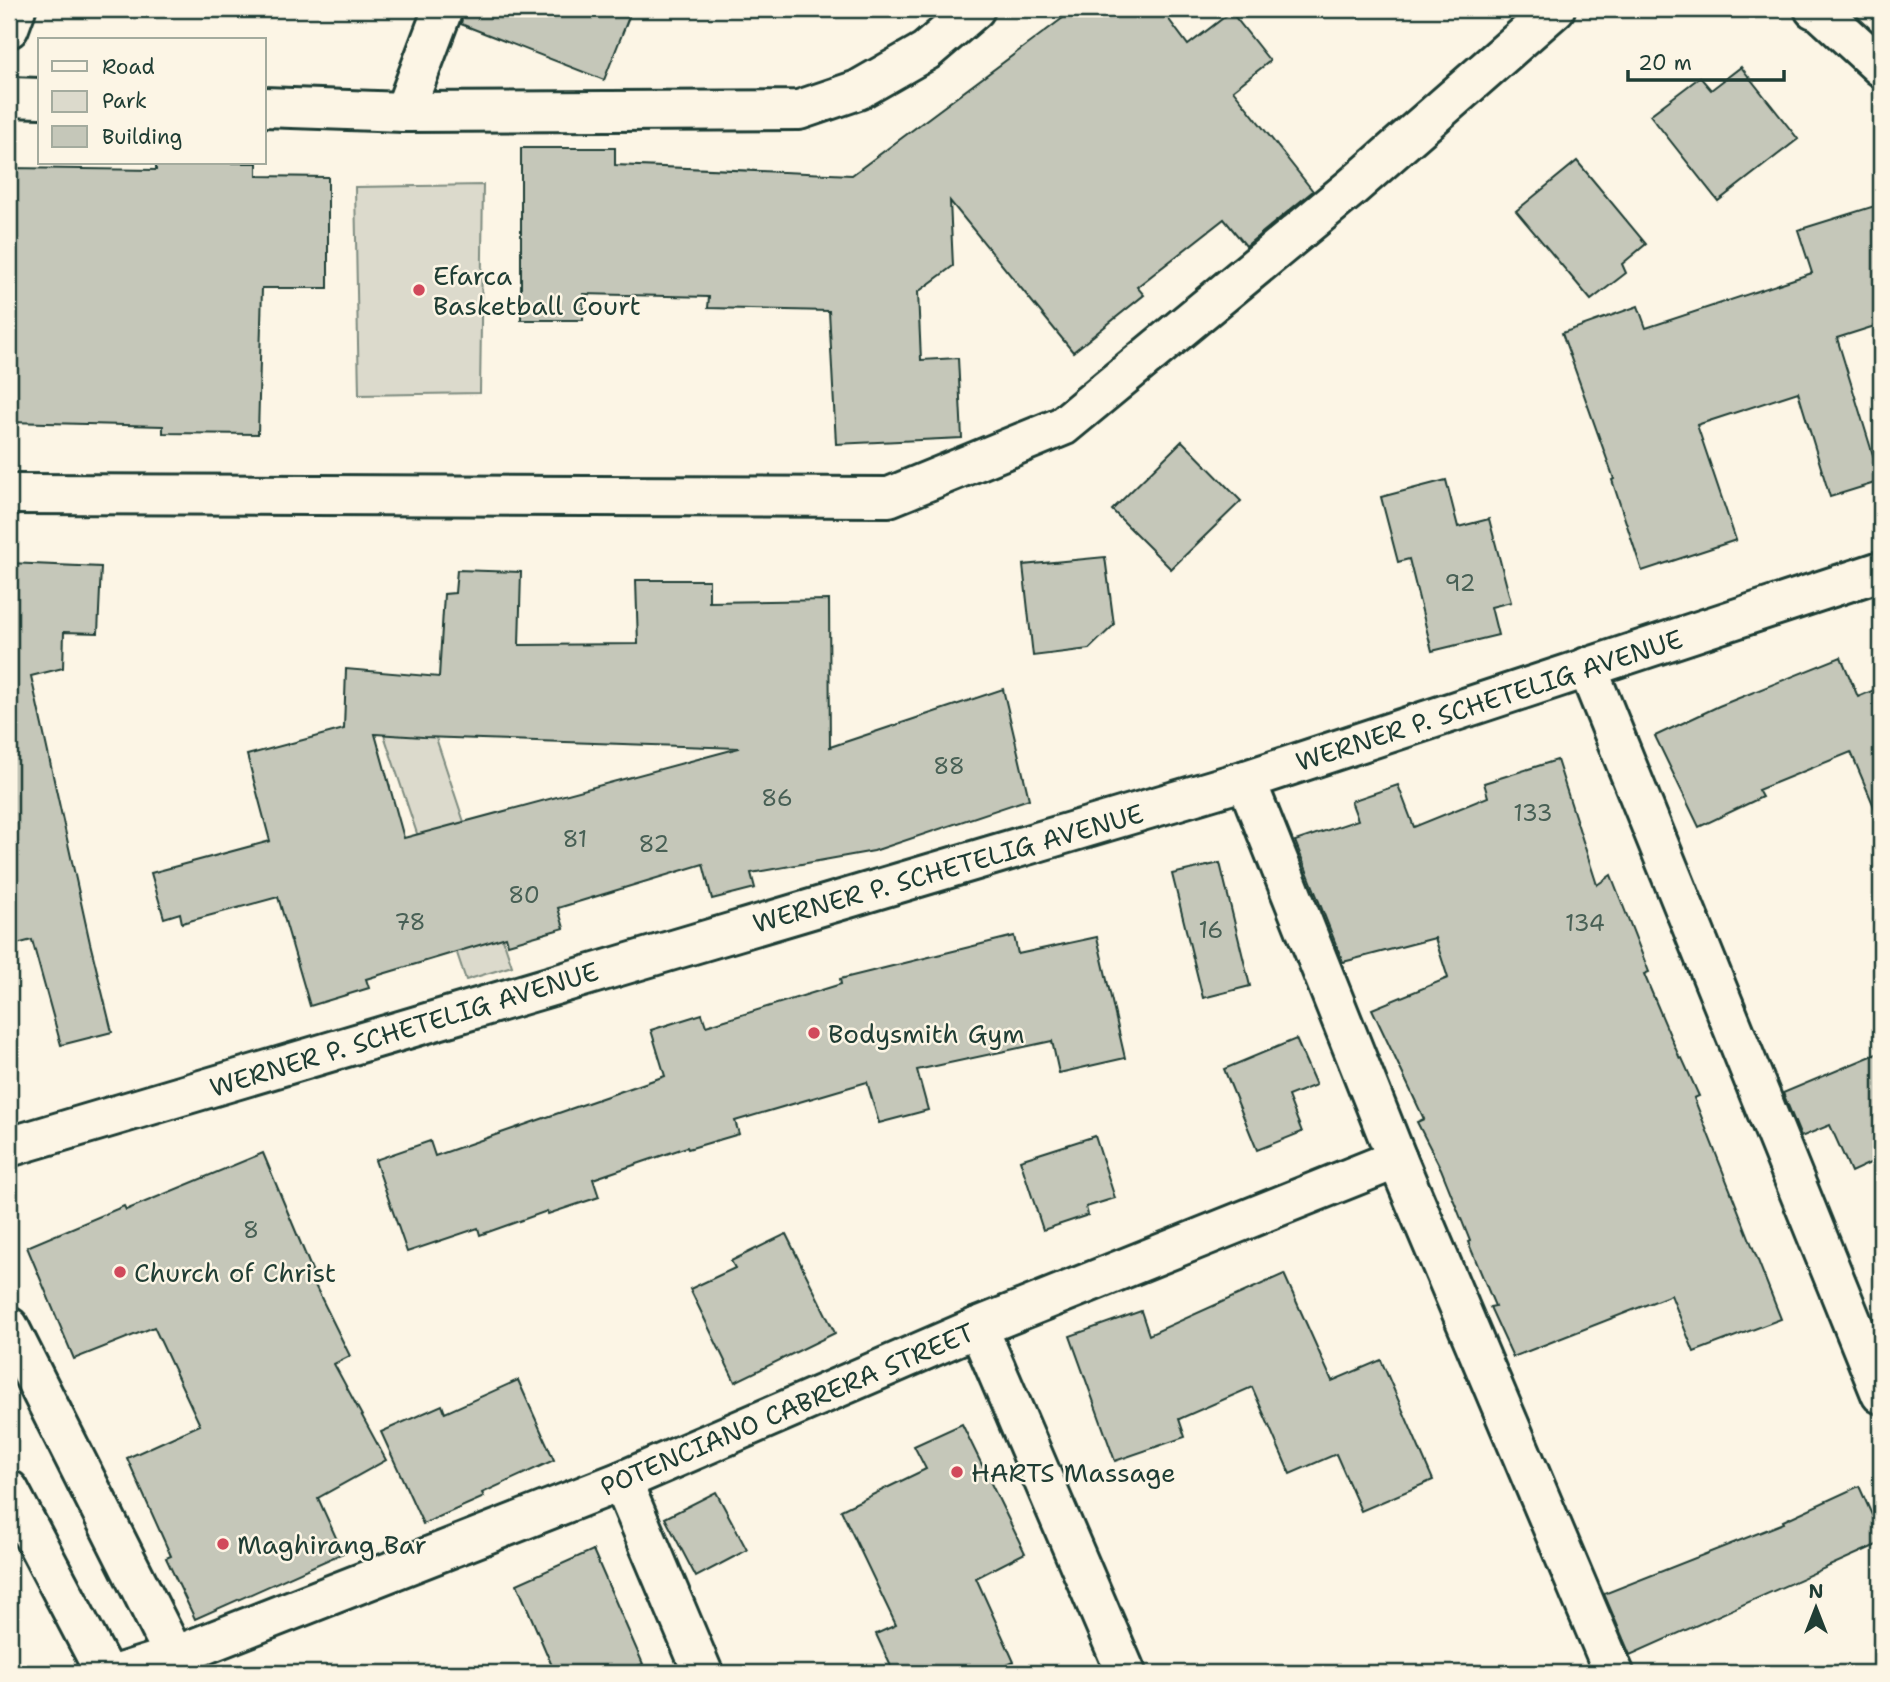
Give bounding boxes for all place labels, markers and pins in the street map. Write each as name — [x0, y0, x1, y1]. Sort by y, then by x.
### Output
place label: Efarca Basketball Court — [433, 258, 641, 323]
marker: Efarca Basketball Court — [411, 282, 427, 298]
place label: Bodysmith Gym — [828, 1016, 1025, 1051]
marker: Bodysmith Gym — [806, 1025, 822, 1041]
place label: Church of Christ — [134, 1255, 336, 1290]
marker: Church of Christ — [112, 1264, 128, 1280]
place label: HARTS Massage — [971, 1455, 1176, 1490]
marker: HARTS Massage — [949, 1464, 965, 1480]
place label: Maghirang Bar — [237, 1527, 427, 1562]
marker: Maghirang Bar — [215, 1536, 231, 1552]

